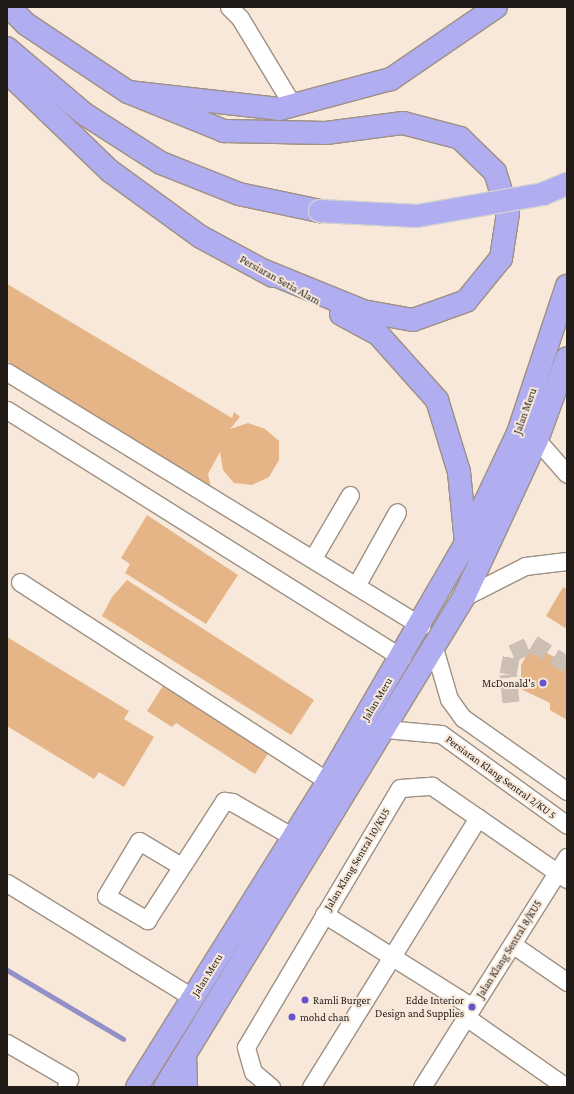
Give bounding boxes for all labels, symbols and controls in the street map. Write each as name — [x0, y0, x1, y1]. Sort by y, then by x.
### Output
street label: Persiaran Setia Alam — [238, 252, 322, 308]
street label: Jalan Meru — [511, 386, 539, 436]
street label: Jalan Meru — [359, 675, 395, 723]
place label: McDonald's — [482, 676, 535, 690]
marker: McDonald's — [538, 678, 548, 688]
street label: Persiaran Klang Sentral 2/KU 5 — [443, 732, 559, 822]
street label: Jalan Klang Sentral 10/KU5 — [321, 805, 393, 913]
street label: Jalan Klang Sentral 8/KU5 — [473, 898, 545, 1000]
street label: Jalan Meru — [189, 951, 225, 999]
place label: Ramli Burger — [313, 993, 370, 1007]
place label: Edde Interior Design and Supplies — [375, 994, 464, 1020]
marker: Ramli Burger — [300, 995, 310, 1005]
marker: Edde Interior Design and Supplies — [467, 1002, 477, 1012]
place label: mohd chan — [300, 1010, 349, 1024]
marker: mohd chan — [287, 1012, 297, 1022]

